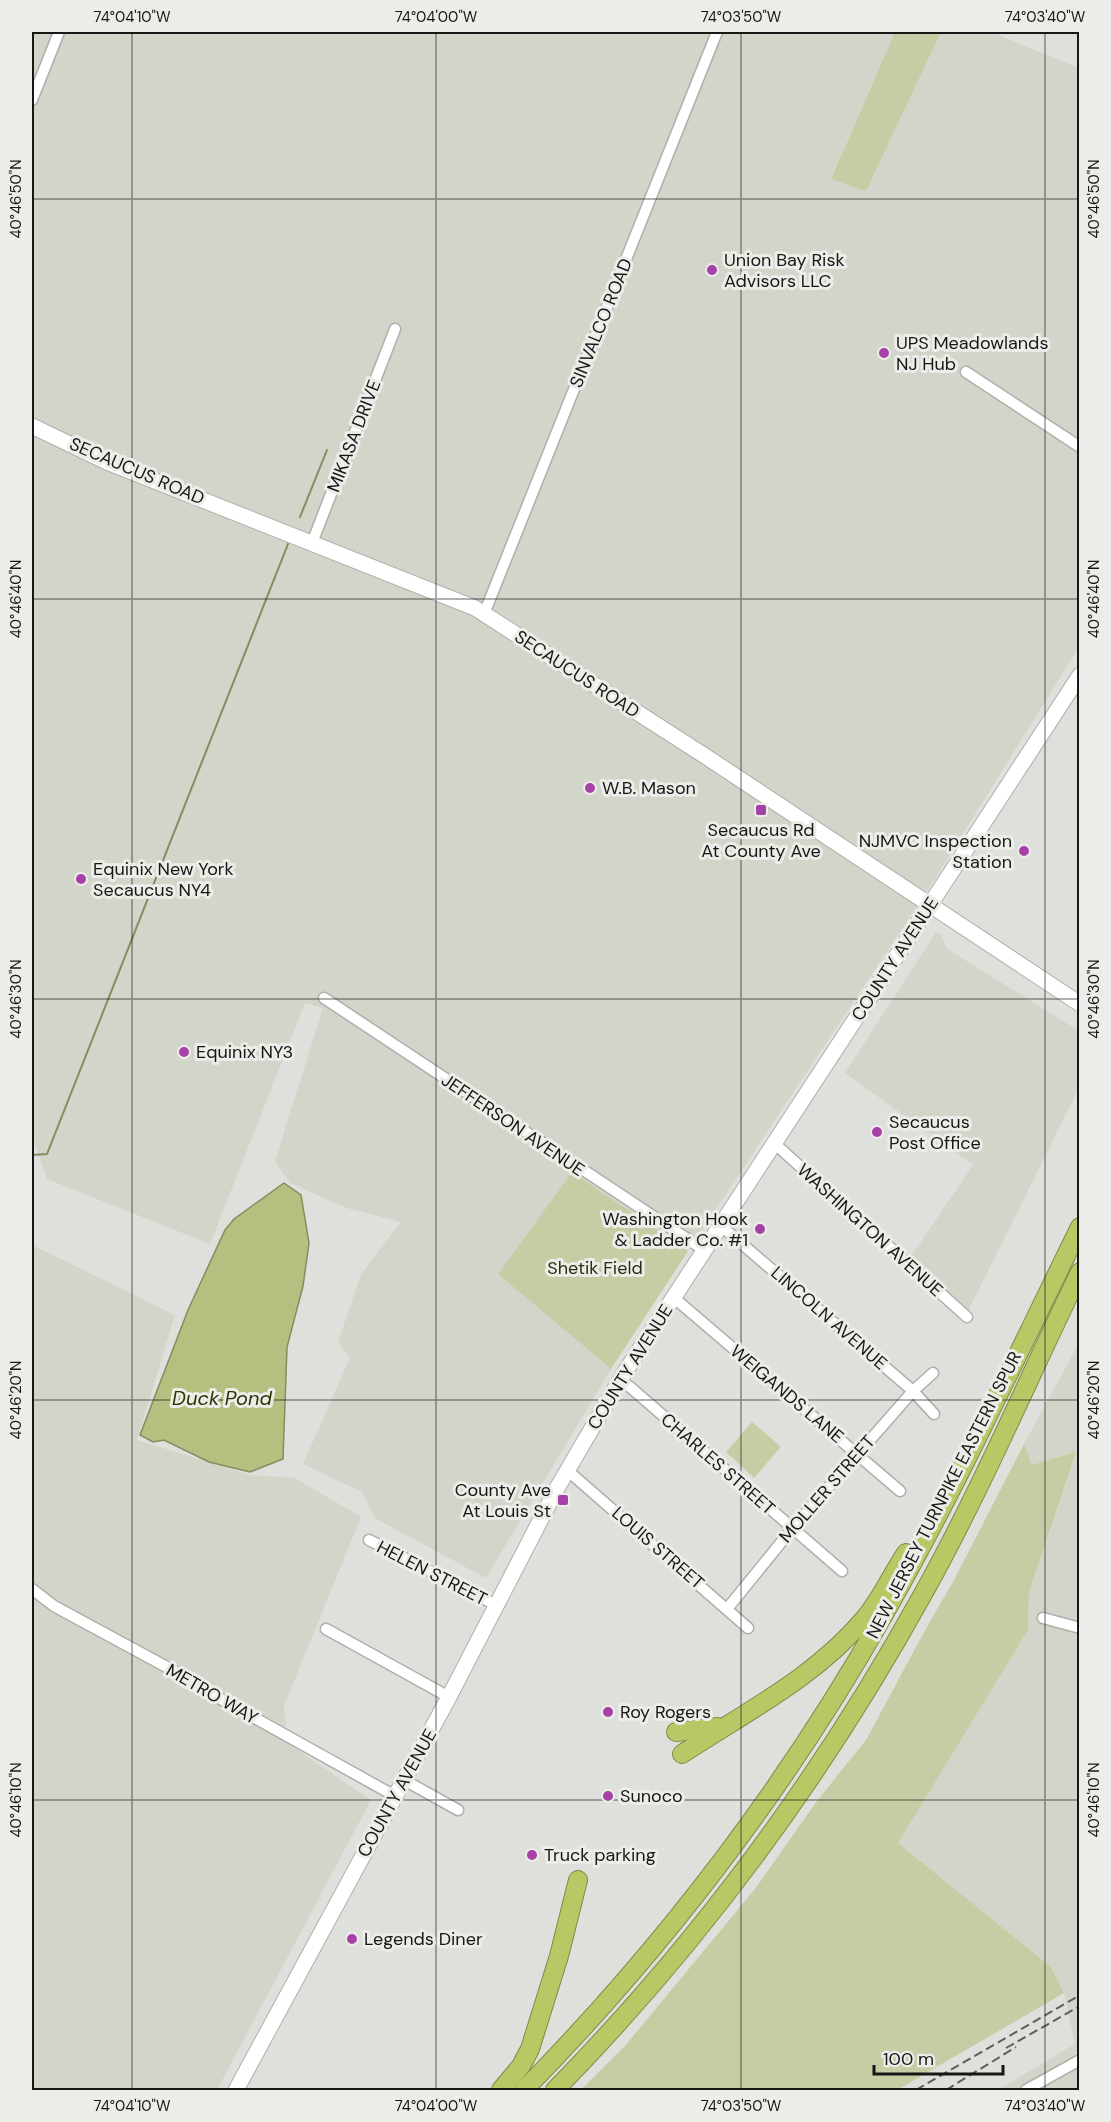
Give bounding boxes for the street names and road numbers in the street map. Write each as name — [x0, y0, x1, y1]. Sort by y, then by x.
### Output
street label: SINVALCO ROAD — [564, 255, 638, 391]
street label: MIKASA DRIVE — [322, 376, 386, 496]
street label: SECAUCUS ROAD — [66, 432, 208, 510]
street label: SECAUCUS ROAD — [510, 625, 644, 723]
street label: COUNTY AVENUE — [846, 892, 944, 1026]
street label: JEFFERSON AVENUE — [437, 1068, 589, 1182]
street label: WASHINGTON AVENUE — [792, 1158, 948, 1302]
street label: LINCOLN AVENUE — [766, 1261, 892, 1375]
street label: COUNTY AVENUE — [582, 1300, 678, 1434]
street label: WEIGANDS LANE — [725, 1339, 849, 1449]
street label: NEW JERSEY TURNPIKE EASTERN SPUR — [861, 1347, 1027, 1643]
street label: CHARLES STREET — [656, 1408, 780, 1520]
street label: MOLLER STREET — [774, 1430, 880, 1548]
street label: LOUIS STREET — [607, 1501, 709, 1595]
street label: HELEN STREET — [373, 1535, 491, 1611]
street label: METRO WAY — [162, 1658, 263, 1730]
street label: COUNTY AVENUE — [352, 1725, 442, 1861]

